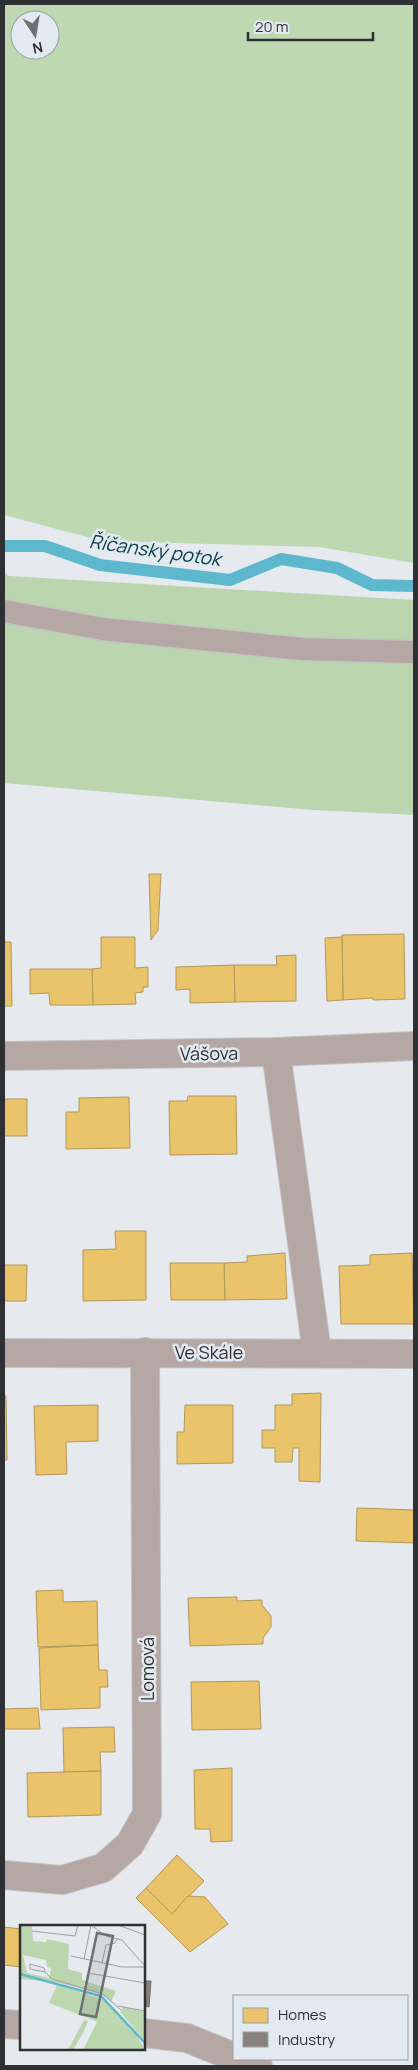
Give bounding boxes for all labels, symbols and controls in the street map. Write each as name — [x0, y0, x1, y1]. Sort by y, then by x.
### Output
north arrow — [10, 10, 60, 60]
scale bar — [248, 10, 373, 42]
text: 20 m — [255, 16, 288, 37]
text: N — [31, 38, 45, 59]
water label: Říčanský potok — [88, 528, 225, 572]
street label: Vášova — [180, 1040, 238, 1066]
street label: Ve Skále — [175, 1340, 243, 1364]
street label: Lomová — [135, 1637, 159, 1701]
inset map — [20, 1925, 145, 2050]
legend — [233, 1995, 408, 2060]
text: Homes — [278, 2004, 327, 2025]
text: Industry — [278, 2029, 335, 2050]

